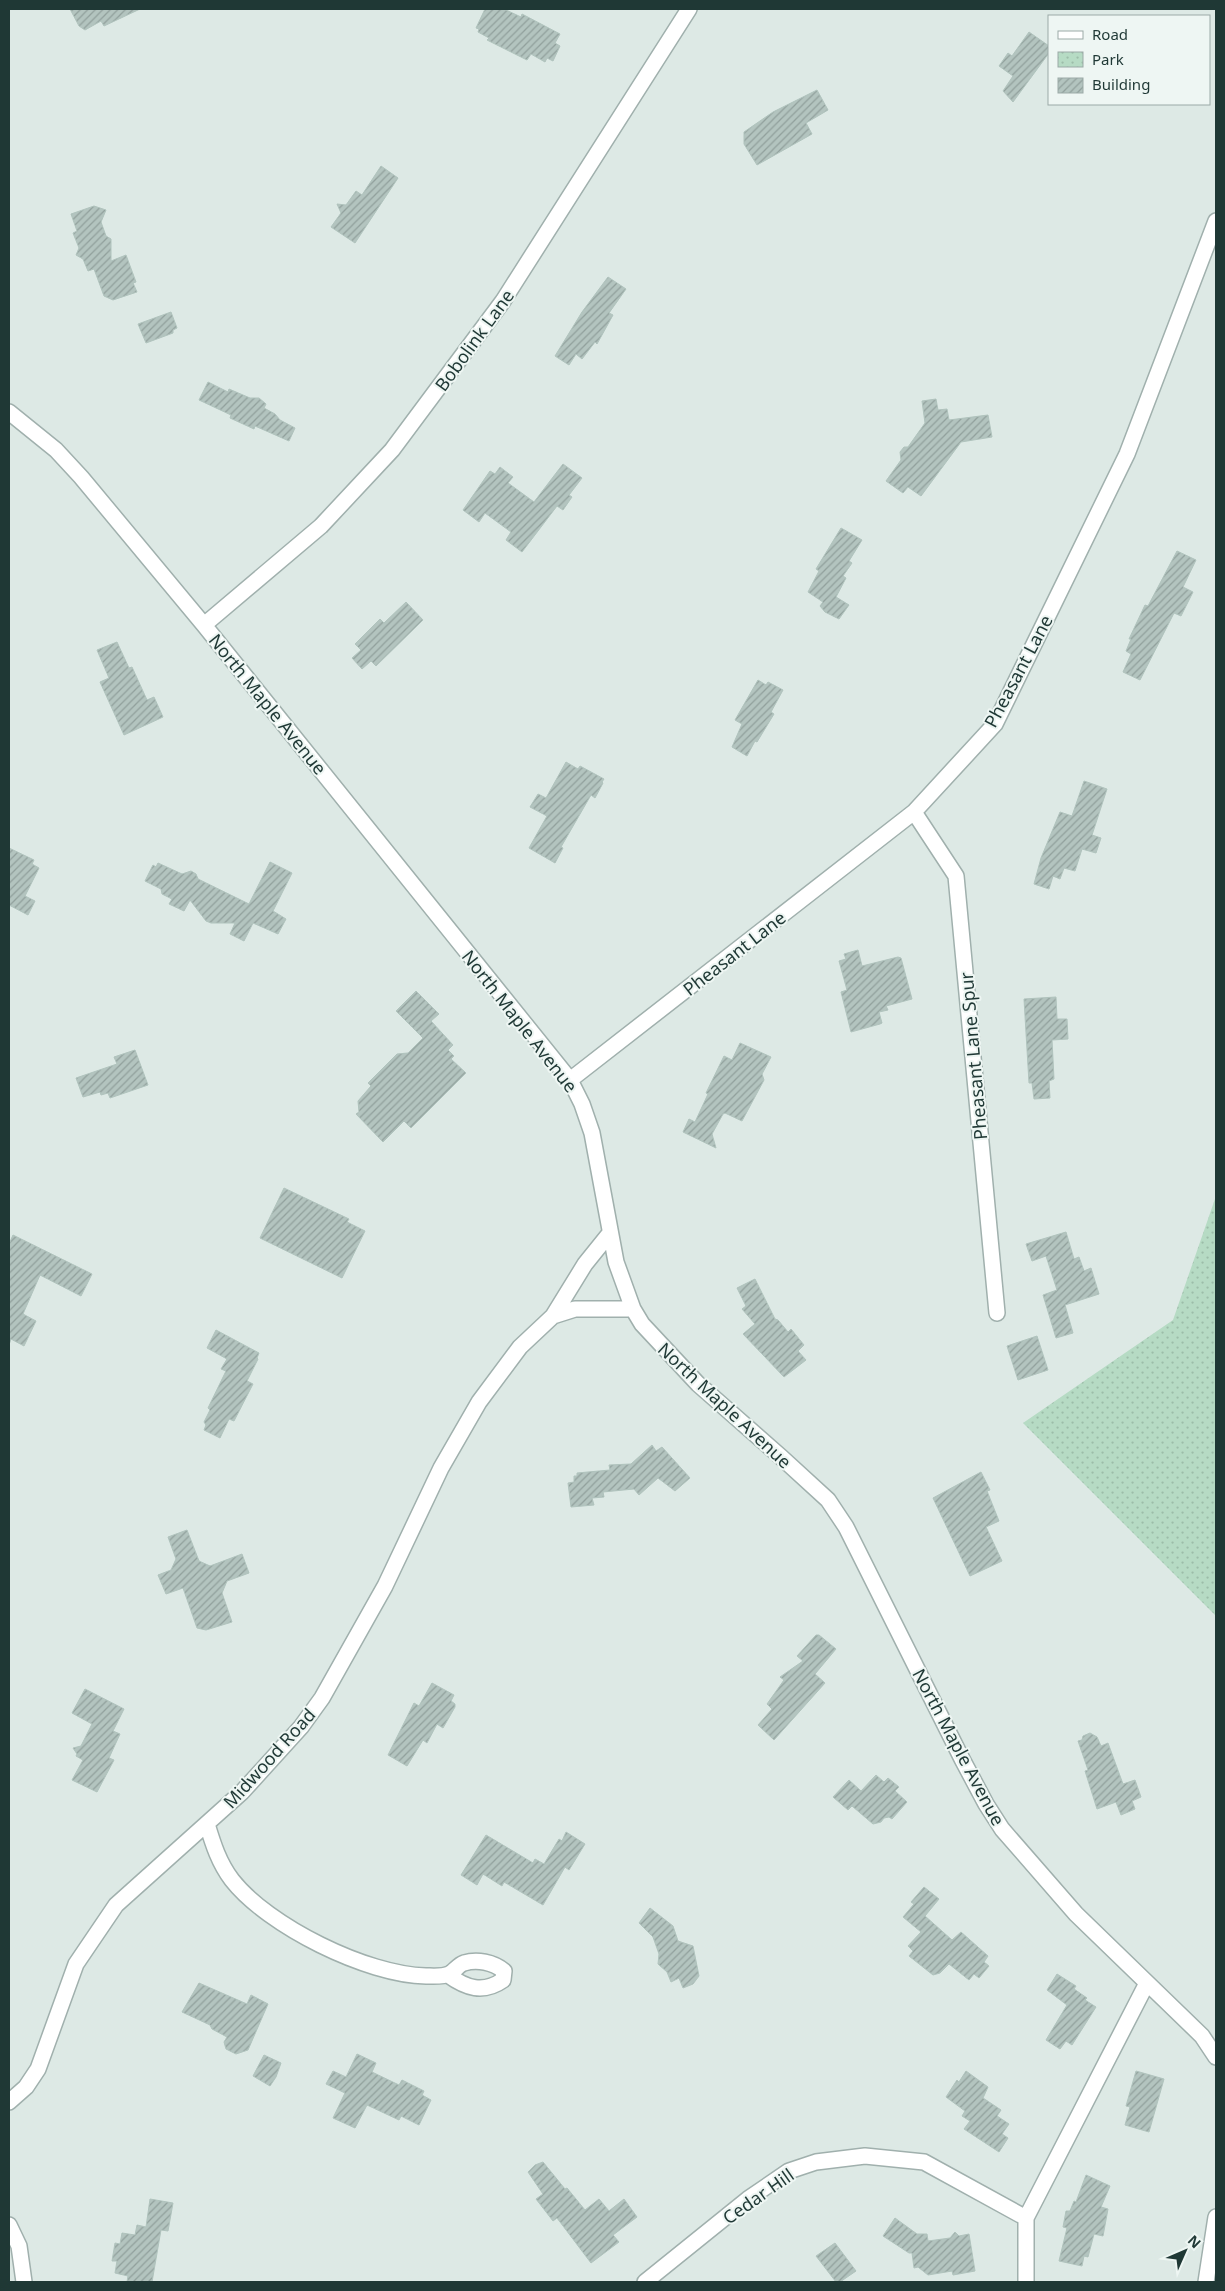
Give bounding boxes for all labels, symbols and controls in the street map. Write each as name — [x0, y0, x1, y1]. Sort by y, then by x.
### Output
legend — [1048, 15, 1210, 105]
text: Road — [1092, 24, 1128, 44]
text: Park — [1092, 49, 1124, 69]
text: Building — [1092, 74, 1150, 94]
street label: Bobolink Lane — [429, 284, 519, 396]
street label: Pheasant Lane — [978, 611, 1058, 731]
street label: North Maple Avenue — [204, 629, 332, 779]
street label: Pheasant Lane — [678, 905, 790, 1001]
street label: North Maple Avenue — [457, 945, 583, 1097]
street label: Pheasant Lane Spur — [954, 971, 992, 1141]
street label: North Maple Avenue — [653, 1337, 797, 1473]
street label: North Maple Avenue — [907, 1664, 1011, 1830]
street label: Midwood Road — [218, 1703, 320, 1813]
street label: Cedar Hill — [717, 2163, 799, 2229]
north arrow — [1160, 2226, 1210, 2276]
text: N — [1184, 2231, 1205, 2252]

